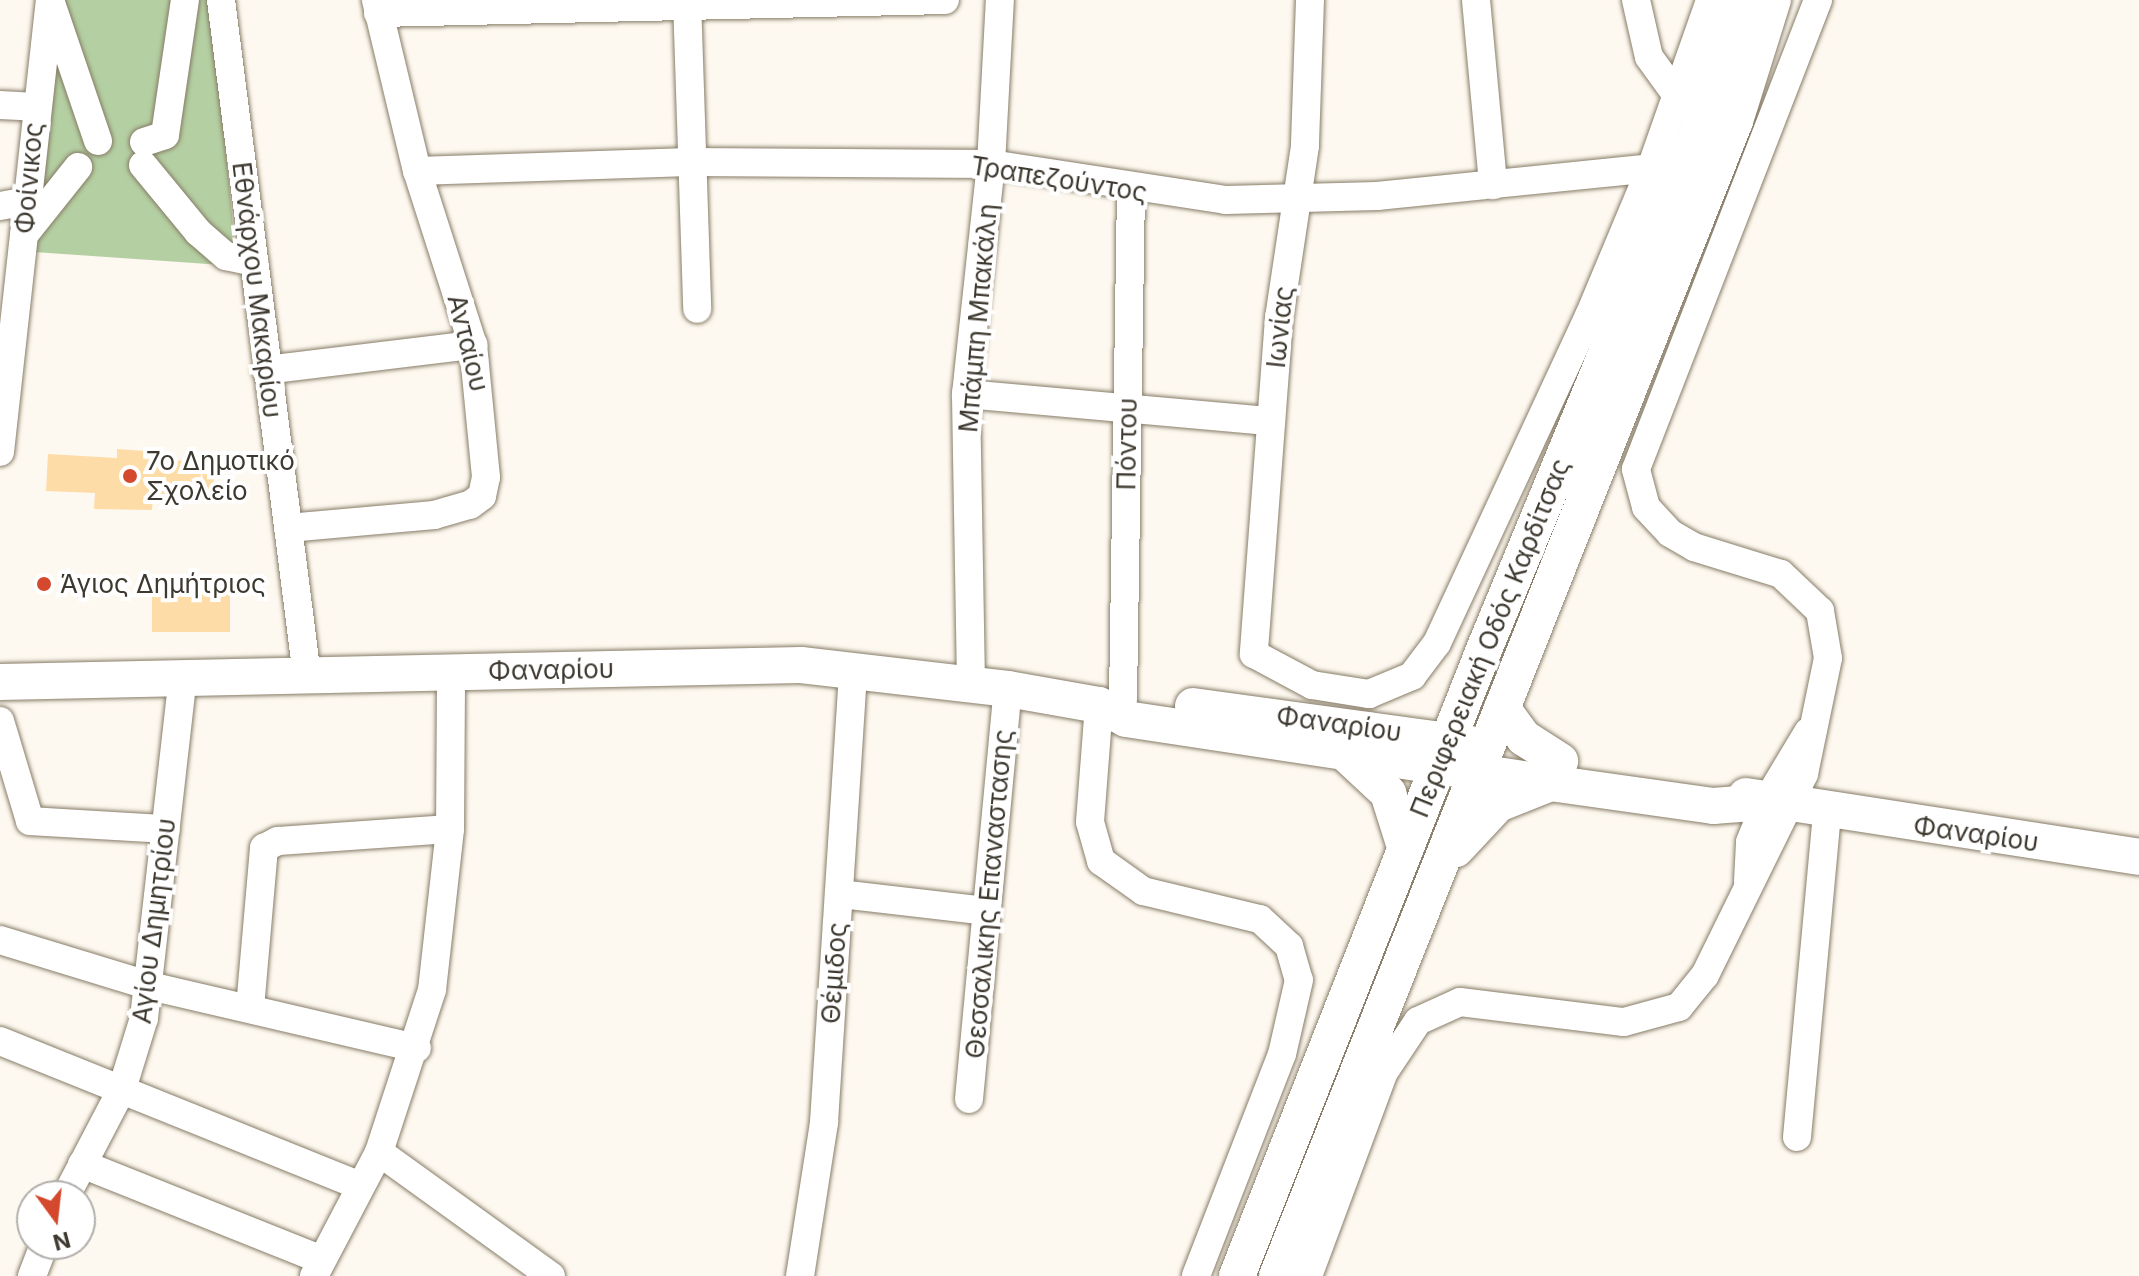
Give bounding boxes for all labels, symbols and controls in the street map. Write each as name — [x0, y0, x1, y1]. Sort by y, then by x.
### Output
street label: Φοίνικος — [9, 121, 49, 235]
street label: Τραπεζούντος — [969, 150, 1149, 208]
street label: Εθνάρχου Μακαρίου — [226, 160, 288, 420]
street label: Μπάμπη Μπακάλη — [952, 202, 1004, 434]
street label: Ιωνίας — [1260, 284, 1300, 370]
street label: Ανταίου — [441, 291, 495, 395]
street label: Πόντου — [1111, 397, 1143, 491]
place label: 7ο Δημοτικό Σχολείο — [146, 445, 295, 506]
street label: Περιφερειακή Οδός Καρδίτσας — [1404, 454, 1576, 822]
marker: 7ο Δημοτικό Σχολείο — [121, 467, 139, 485]
place label: Άγιος Δημήτριος — [60, 568, 266, 600]
marker: Άγιος Δημήτριος — [35, 575, 53, 593]
street label: Φαναρίου — [488, 653, 614, 687]
street label: Φαναρίου — [1274, 700, 1404, 748]
street label: Θεσσαλικης Επαναστασης — [959, 728, 1019, 1060]
street label: Φαναρίου — [1911, 810, 2041, 858]
street label: Αγίου Δημητρίου — [126, 816, 182, 1026]
street label: Θέμιδος — [815, 921, 853, 1025]
north arrow — [16, 1180, 96, 1260]
text: N — [50, 1227, 73, 1256]

